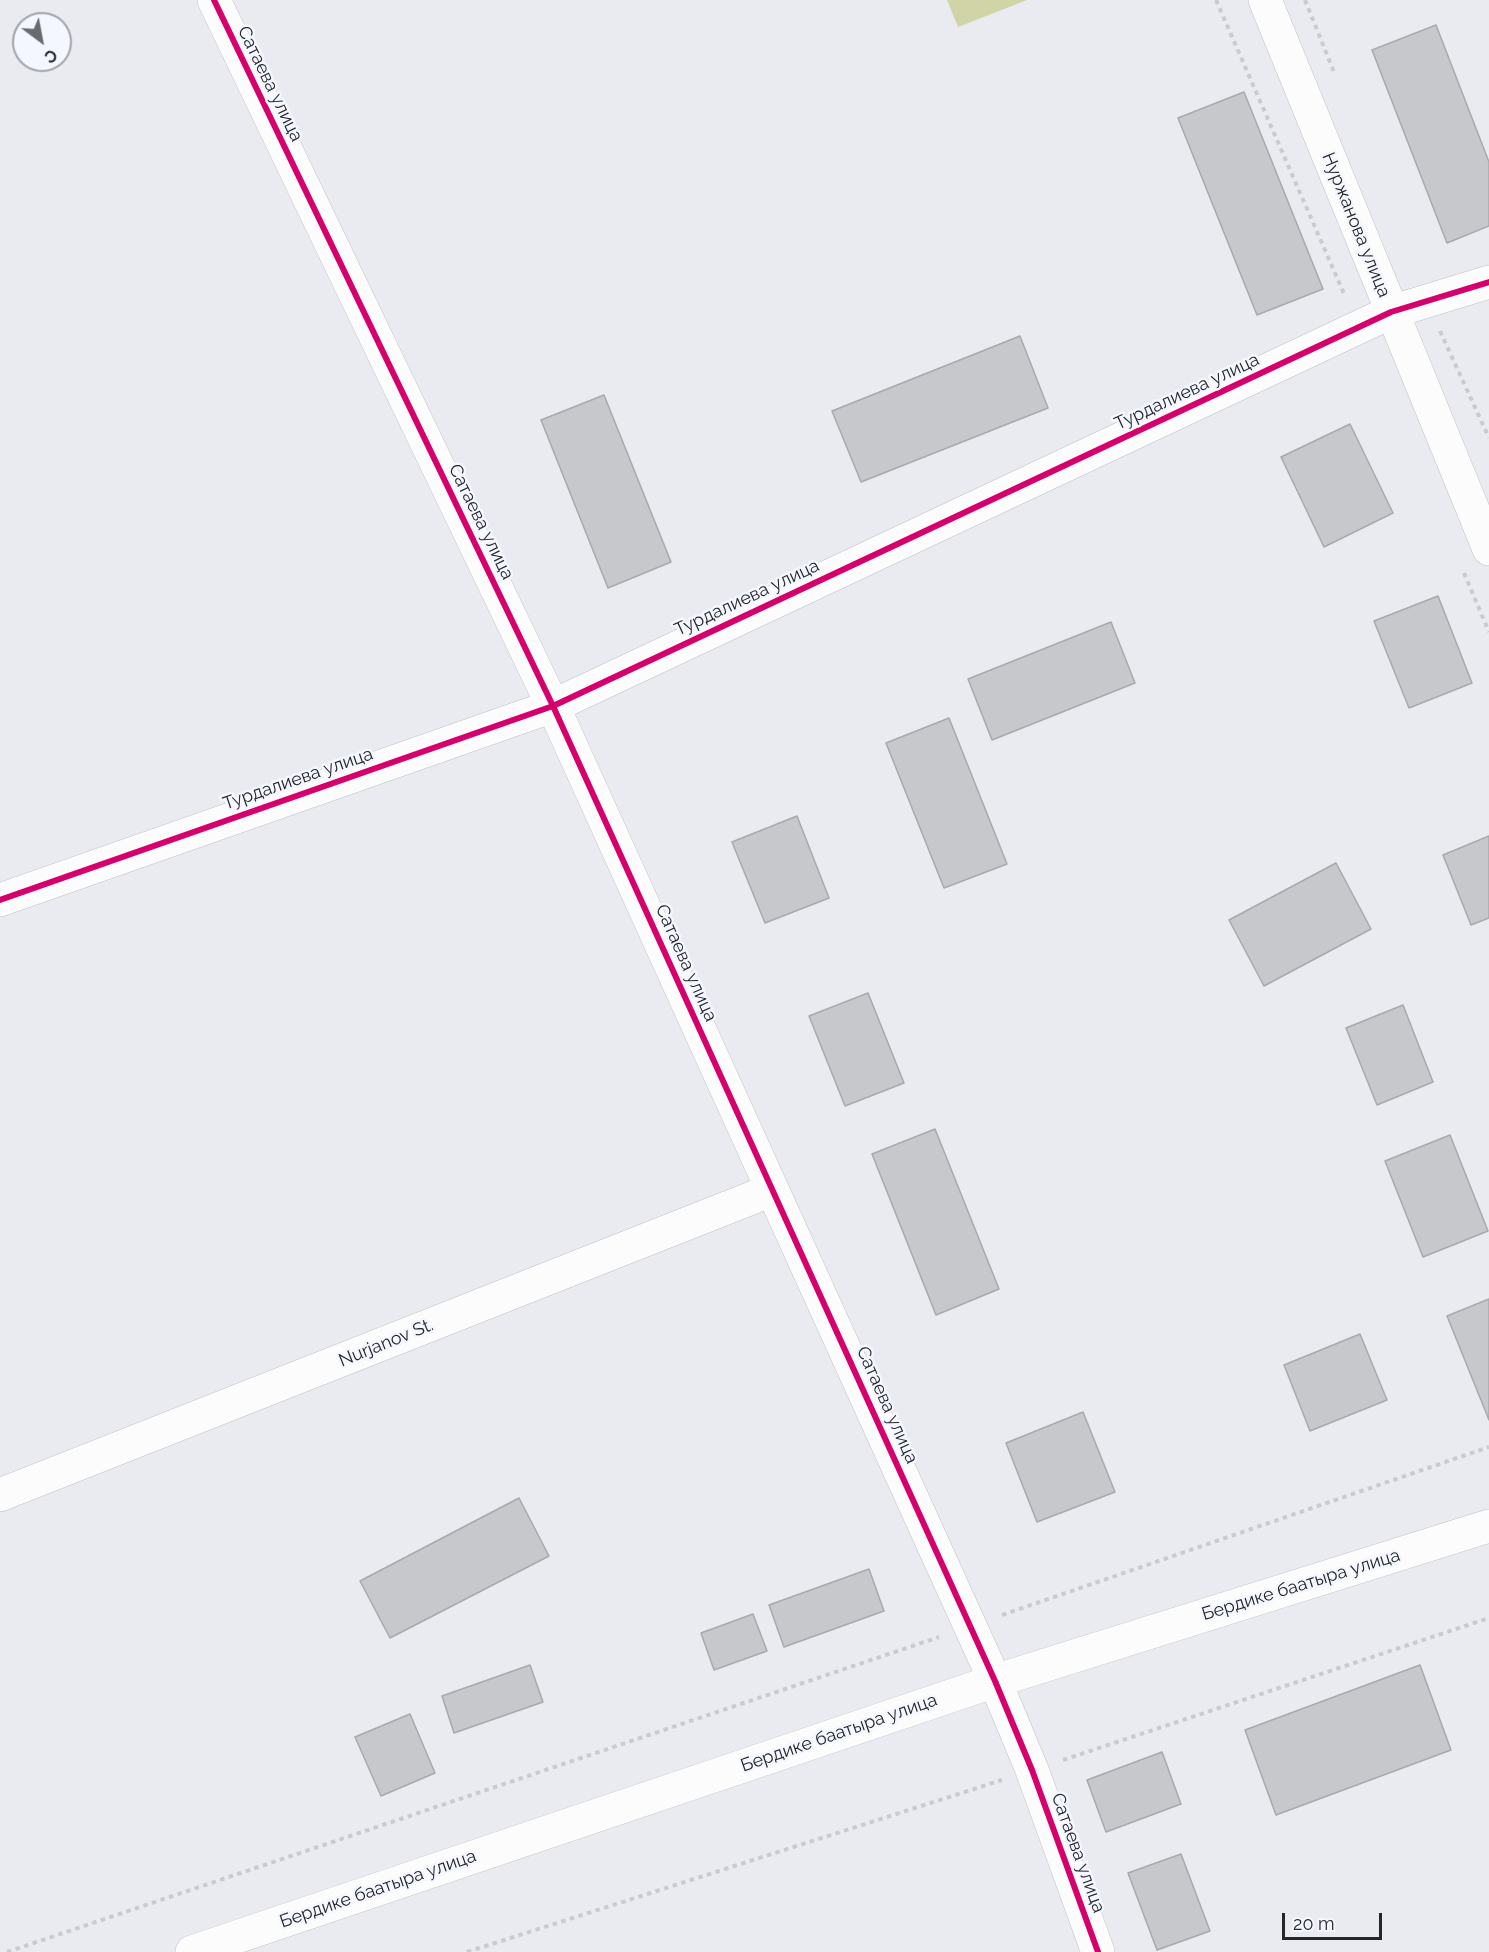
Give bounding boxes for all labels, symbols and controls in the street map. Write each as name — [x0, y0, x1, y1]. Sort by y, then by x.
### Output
north arrow — [12, 12, 72, 72]
street label: Сатаева улица — [233, 23, 307, 145]
text: С — [41, 45, 60, 67]
street label: Нуржанова улица — [1317, 149, 1395, 301]
street label: Турдалиева улица — [1111, 349, 1263, 435]
street label: Сатаева улица — [444, 461, 518, 583]
street label: Турдалиева улица — [671, 555, 823, 641]
street label: Турдалиева улица — [220, 743, 376, 815]
street label: Сатаева улица — [651, 901, 721, 1025]
street label: Nurjanov St. — [336, 1314, 436, 1372]
street label: Сатаева улица — [852, 1343, 922, 1467]
street label: Бердике баатыра улица — [1199, 1545, 1403, 1625]
street label: Бердике баатыра улица — [738, 1689, 940, 1777]
street label: Сатаева улица — [1046, 1790, 1110, 1916]
street label: Бердике баатыра улица — [277, 1845, 479, 1933]
scale bar — [1285, 1901, 1386, 1939]
text: 20 m — [1293, 1913, 1335, 1934]

